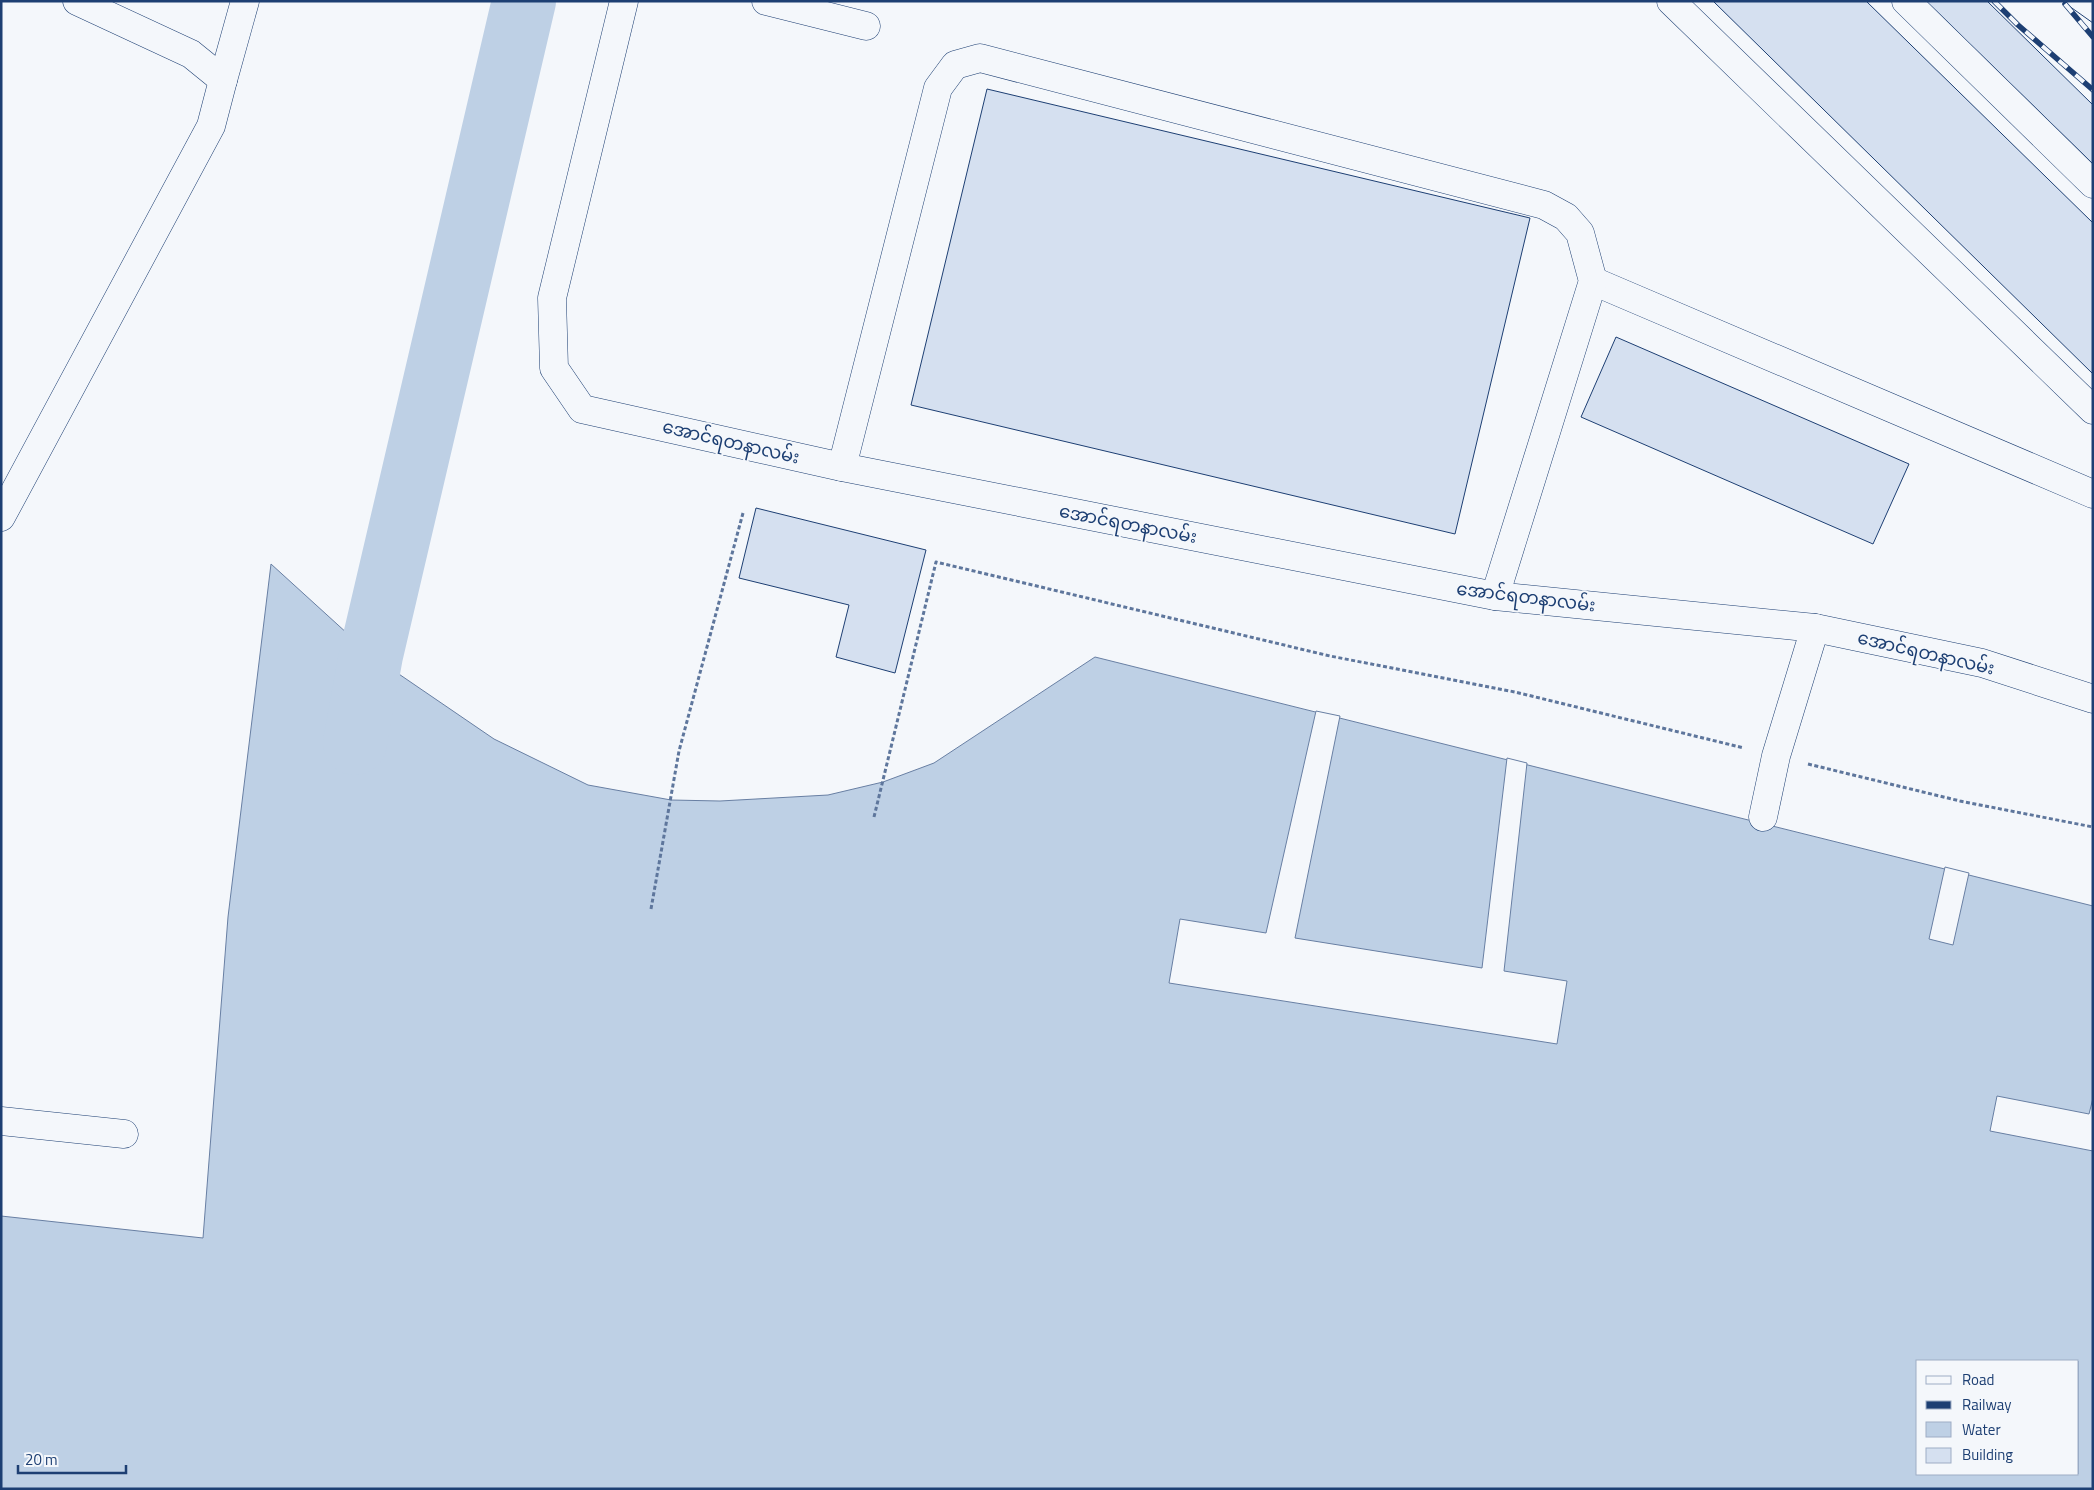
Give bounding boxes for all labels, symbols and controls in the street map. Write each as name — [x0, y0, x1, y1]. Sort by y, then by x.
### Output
street label: အောင်ရတနာလမ်း — [659, 413, 802, 472]
street label: အောင်ရတနာလမ်း — [1056, 497, 1199, 552]
street label: အောင်ရတနာလမ်း — [1455, 575, 1597, 620]
street label: အောင်ရတနာလမ်း — [1854, 624, 1997, 683]
legend — [1916, 1360, 2079, 1475]
text: Road — [1962, 1368, 1994, 1391]
text: Railway — [1962, 1393, 2012, 1416]
text: Water — [1962, 1418, 2001, 1441]
scale bar — [18, 1442, 125, 1474]
text: Building — [1962, 1443, 2013, 1466]
text: 20 m — [25, 1448, 58, 1471]

